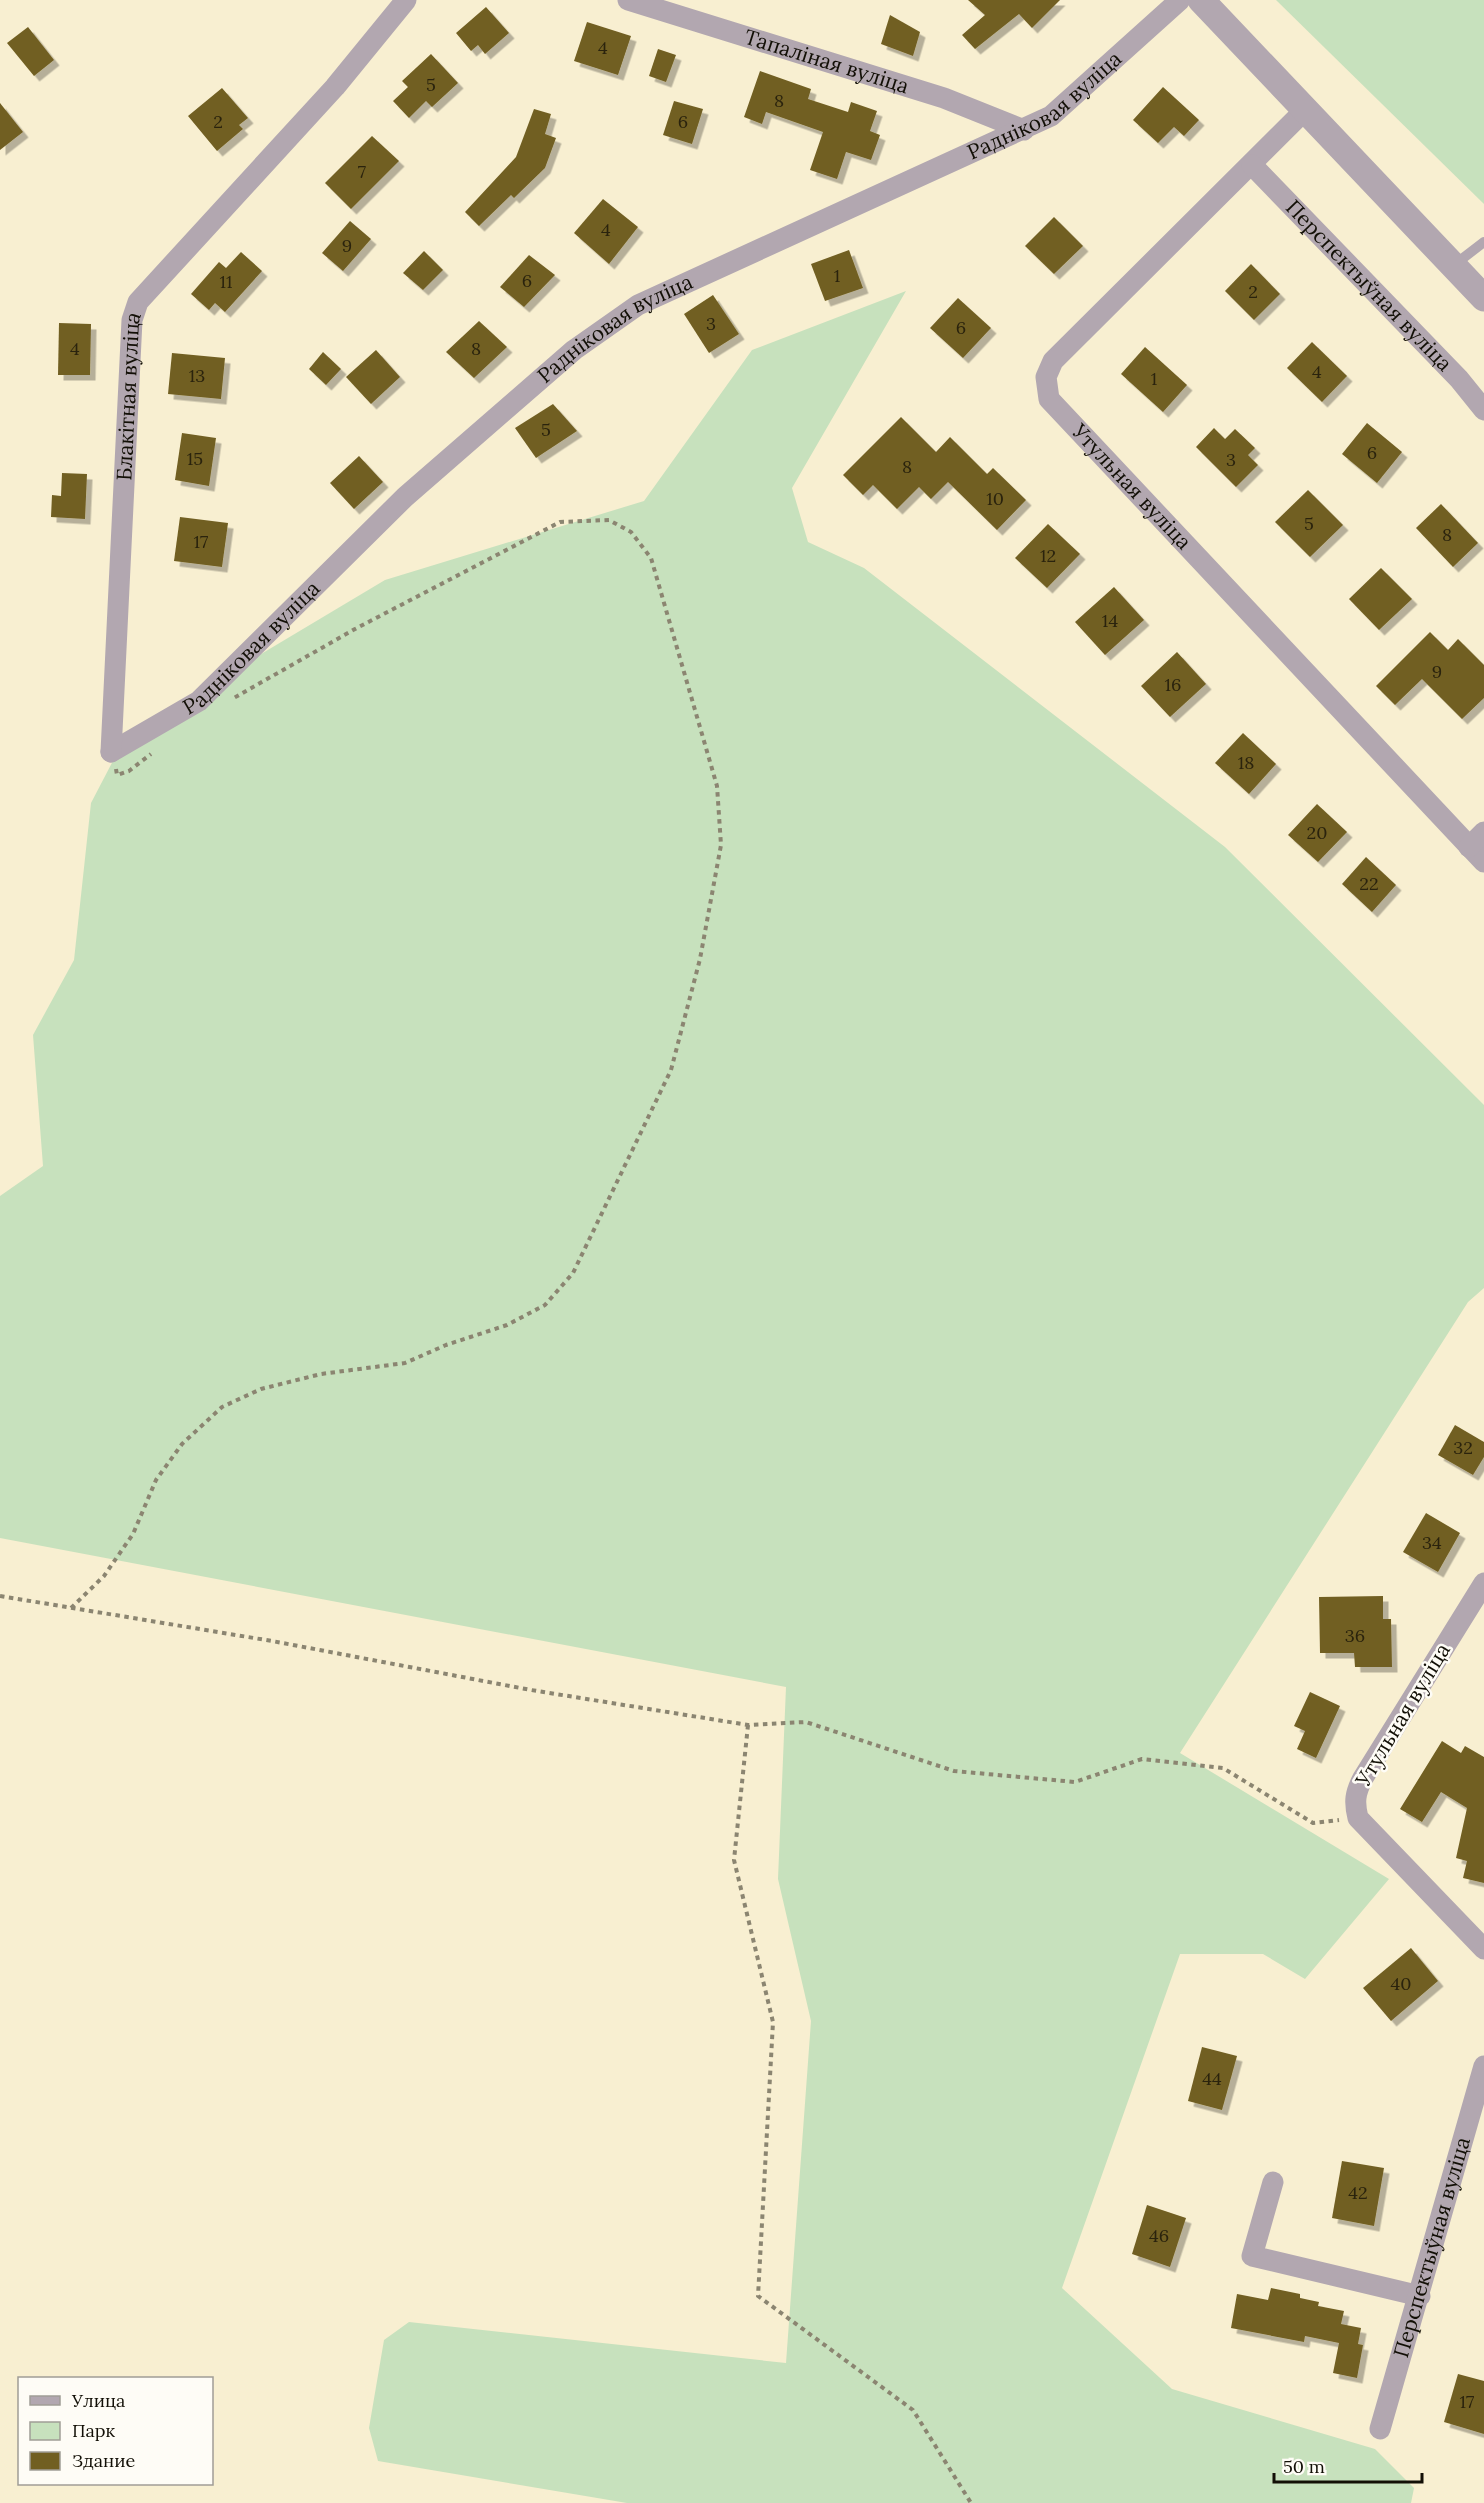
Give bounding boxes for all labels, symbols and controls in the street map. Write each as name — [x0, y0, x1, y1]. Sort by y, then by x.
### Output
street label: Тапаліная вуліца — [741, 23, 913, 99]
house number: 4 — [598, 36, 608, 59]
street label: Радніковая вуліца — [963, 45, 1127, 166]
house number: 5 — [426, 73, 436, 96]
house number: 8 — [774, 89, 784, 112]
house number: 2 — [213, 110, 223, 133]
house number: 6 — [678, 110, 688, 133]
house number: 7 — [358, 160, 366, 183]
street label: Перспектыўная вуліца — [1280, 194, 1458, 377]
house number: 4 — [601, 218, 611, 241]
house number: 9 — [342, 234, 352, 257]
house number: 1 — [834, 264, 840, 287]
street label: Радніковая вуліца — [531, 268, 697, 389]
house number: 6 — [522, 269, 532, 292]
house number: 11 — [219, 270, 233, 293]
house number: 2 — [1248, 280, 1258, 303]
street label: Блакітная вуліца — [110, 308, 147, 481]
house number: 3 — [706, 312, 716, 335]
house number: 6 — [956, 316, 966, 339]
house number: 4 — [70, 337, 80, 360]
house number: 8 — [471, 337, 481, 360]
house number: 4 — [1312, 360, 1322, 383]
house number: 13 — [189, 364, 205, 387]
house number: 1 — [1151, 367, 1157, 390]
street label: Утульная вуліца — [1066, 417, 1198, 555]
house number: 5 — [541, 418, 551, 441]
house number: 6 — [1367, 441, 1377, 464]
house number: 15 — [187, 447, 203, 470]
house number: 3 — [1226, 448, 1236, 471]
house number: 8 — [902, 455, 912, 478]
house number: 10 — [986, 487, 1004, 510]
house number: 5 — [1304, 512, 1314, 535]
house number: 8 — [1442, 523, 1452, 546]
house number: 17 — [194, 530, 208, 553]
house number: 12 — [1040, 544, 1056, 567]
street label: Радніковая вуліца — [178, 575, 325, 720]
house number: 14 — [1102, 609, 1118, 632]
house number: 9 — [1432, 660, 1442, 683]
house number: 16 — [1165, 673, 1181, 696]
house number: 18 — [1238, 751, 1254, 774]
house number: 20 — [1307, 821, 1327, 844]
house number: 22 — [1359, 872, 1379, 895]
house number: 32 — [1453, 1436, 1473, 1459]
house number: 34 — [1422, 1531, 1442, 1554]
house number: 36 — [1345, 1624, 1365, 1647]
street label: Утульная вуліца — [1349, 1638, 1456, 1792]
house number: 40 — [1391, 1972, 1411, 1995]
house number: 44 — [1202, 2067, 1222, 2090]
street label: Перспектыўная вуліца — [1387, 2134, 1476, 2361]
house number: 42 — [1348, 2181, 1368, 2204]
house number: 46 — [1149, 2224, 1169, 2247]
legend — [18, 2377, 213, 2485]
text: Улица — [71, 2389, 125, 2412]
house number: 17 — [1460, 2390, 1474, 2413]
text: Парк — [72, 2419, 116, 2442]
scale bar — [1274, 2446, 1422, 2484]
text: Здание — [72, 2449, 135, 2472]
text: 50 m — [1283, 2455, 1325, 2478]

